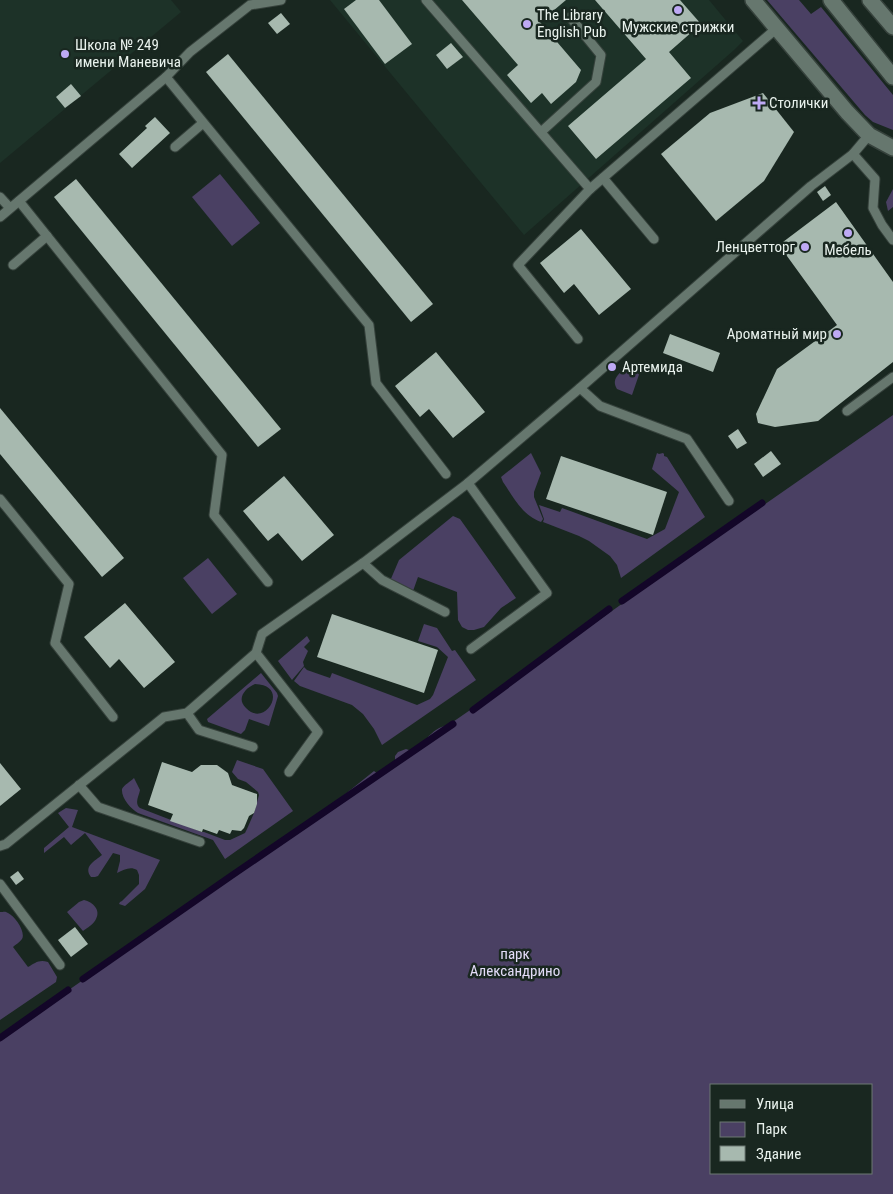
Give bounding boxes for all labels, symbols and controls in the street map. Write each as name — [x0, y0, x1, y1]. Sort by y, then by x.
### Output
marker: Мужские стрижки — [672, 4, 684, 16]
place label: The Library English Pub — [537, 6, 607, 41]
marker: The Library English Pub — [521, 18, 533, 30]
place label: Мужские стрижки — [622, 18, 734, 36]
place label: Школа № 249 имени Маневича — [75, 36, 181, 71]
marker: Школа № 249 имени Маневича — [59, 48, 71, 60]
place label: Столички — [769, 94, 828, 112]
marker: Столички — [753, 97, 765, 109]
marker: Мебель — [842, 227, 854, 239]
place label: Ленцветторг — [716, 238, 795, 256]
marker: Ленцветторг — [799, 241, 811, 253]
place label: Мебель — [824, 241, 872, 259]
place label: Ароматный мир — [727, 325, 827, 343]
marker: Ароматный мир — [831, 328, 843, 340]
place label: Артемида — [622, 358, 683, 376]
marker: Артемида — [606, 361, 618, 373]
park label: парк Александрино — [470, 945, 560, 980]
legend — [710, 1084, 873, 1174]
text: Улица — [756, 1095, 794, 1113]
text: Парк — [756, 1120, 787, 1138]
text: Здание — [756, 1145, 801, 1163]

